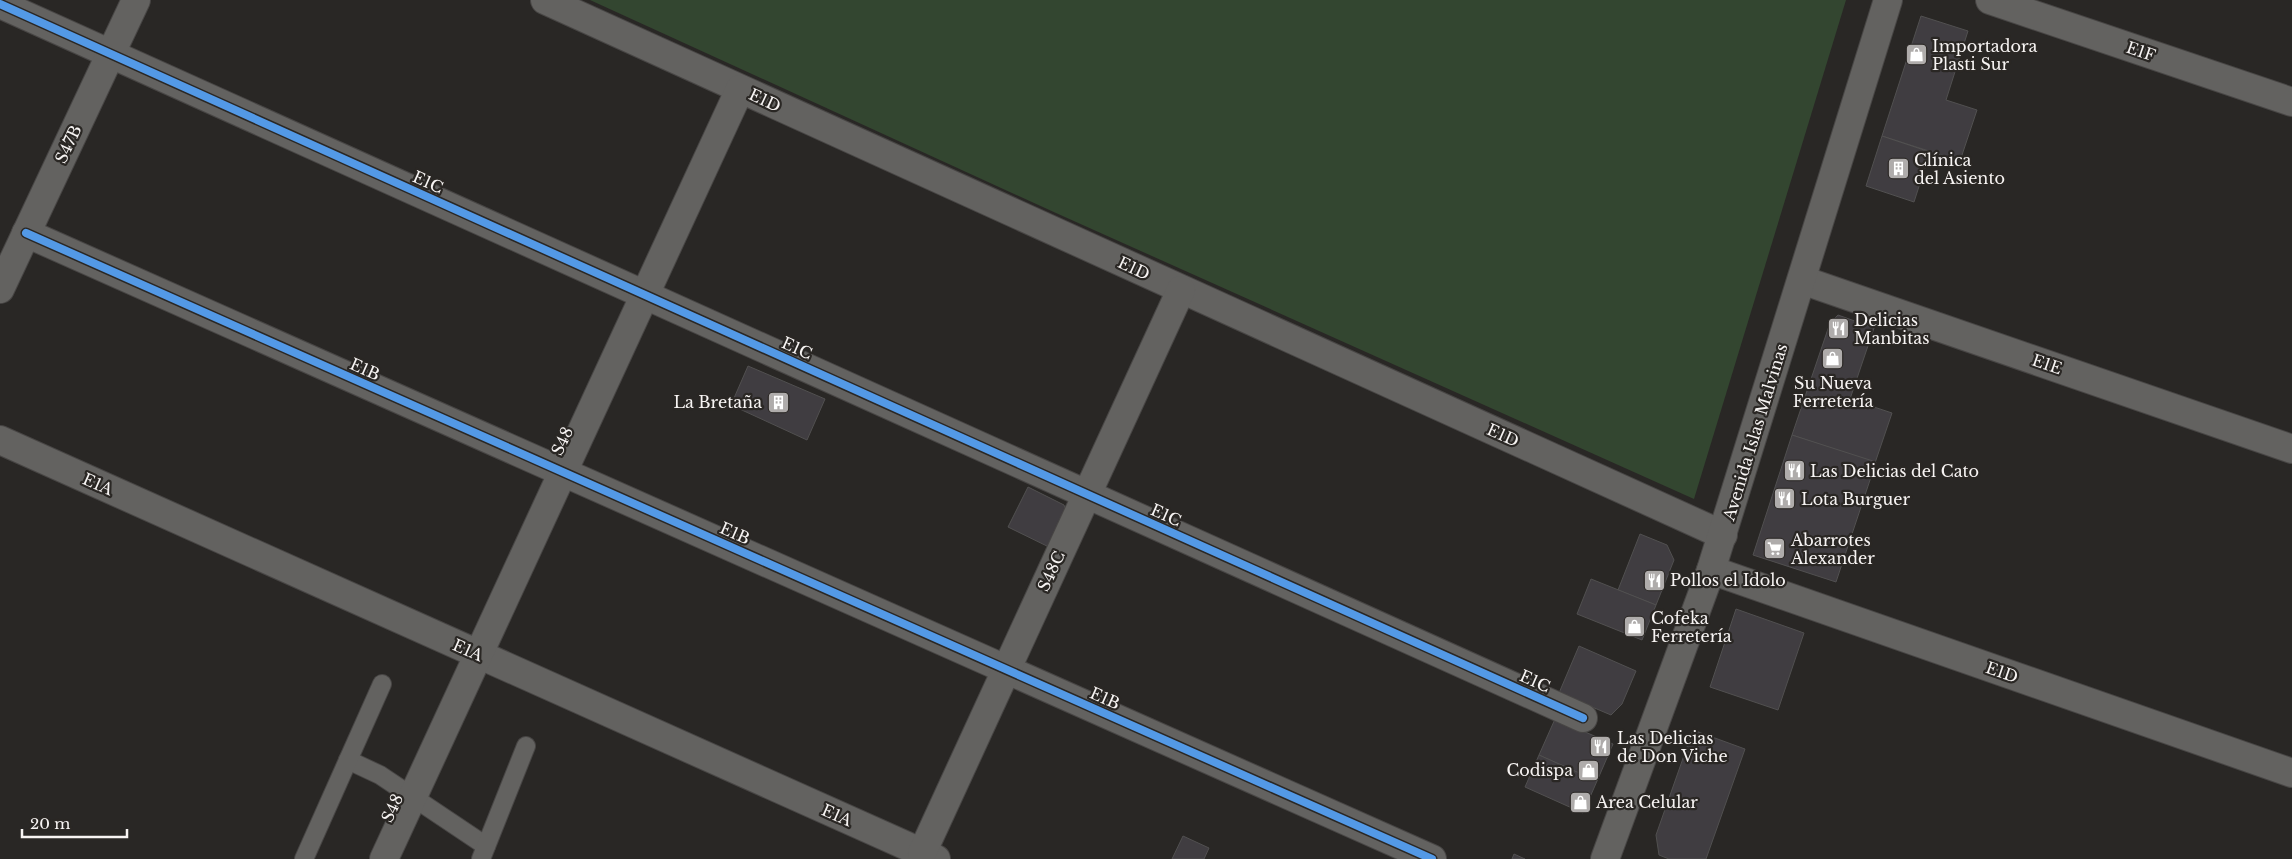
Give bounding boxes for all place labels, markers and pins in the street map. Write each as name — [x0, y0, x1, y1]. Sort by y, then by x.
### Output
place label: Importadora Plasti Sur — [1932, 36, 2038, 74]
shop icon: Importadora Plasti Sur — [1904, 43, 1928, 67]
place label: Clínica del Asiento — [1914, 150, 2005, 188]
building icon: Clínica del Asiento — [1886, 157, 1910, 181]
place label: Delicias Manbitas — [1854, 310, 1929, 348]
restaurant icon: Delicias Manbitas — [1826, 317, 1850, 341]
shop icon: Su Nueva Ferretería — [1821, 347, 1845, 371]
place label: Su Nueva Ferretería — [1793, 373, 1873, 411]
building icon: La Bretaña — [766, 390, 790, 414]
place label: La Bretaña — [673, 392, 762, 412]
restaurant icon: Las Delicias del Cato — [1782, 459, 1806, 483]
place label: Las Delicias del Cato — [1810, 461, 1979, 481]
restaurant icon: Lota Burguer — [1773, 487, 1797, 511]
place label: Lota Burguer — [1801, 489, 1910, 509]
place label: Abarrotes Alexander — [1790, 530, 1875, 568]
supermarket icon: Abarrotes Alexander — [1763, 537, 1787, 561]
restaurant icon: Pollos el Idolo — [1642, 568, 1666, 592]
place label: Pollos el Idolo — [1670, 570, 1786, 590]
place label: Cofeka Ferretería — [1651, 608, 1732, 646]
shop icon: Cofeka Ferretería — [1623, 615, 1647, 639]
place label: Las Delicias de Don Viche — [1617, 728, 1728, 766]
restaurant icon: Las Delicias de Don Viche — [1589, 735, 1613, 759]
shop icon: Codispa — [1577, 758, 1601, 782]
place label: Codispa — [1506, 760, 1573, 780]
shop icon: Area Celular — [1568, 790, 1592, 814]
place label: Area Celular — [1595, 792, 1698, 812]

